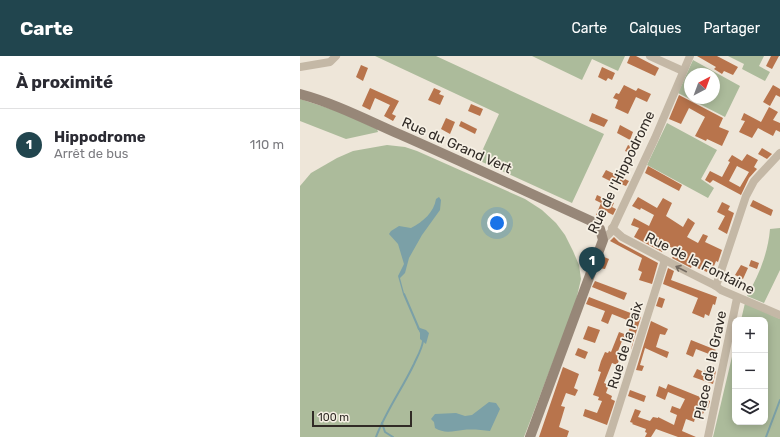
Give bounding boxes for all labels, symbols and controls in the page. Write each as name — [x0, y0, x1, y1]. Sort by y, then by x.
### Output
text: Carte — [20, 17, 73, 40]
text: Carte — [571, 20, 607, 37]
text: Calques — [629, 20, 681, 37]
text: Partager — [703, 20, 760, 37]
north arrow — [684, 68, 720, 104]
text: À proximité — [16, 72, 113, 92]
street label: Rue de l'Hippodrome — [584, 108, 659, 237]
street label: Rue du Grand Vert — [399, 114, 515, 178]
text: Hippodrome — [54, 128, 146, 146]
text: 1 — [26, 137, 32, 152]
text: 110 m — [250, 137, 284, 152]
text: Arrêt de bus — [54, 146, 128, 161]
your location — [487, 213, 507, 233]
street label: Rue de la Fontaine — [642, 229, 757, 298]
pin: 1 — [579, 247, 605, 280]
one-way arrow — [675, 264, 687, 272]
street label: Rue de la Paix — [604, 299, 647, 391]
street label: Place de la Grave — [691, 309, 730, 421]
map controls — [732, 317, 768, 425]
button: + — [732, 317, 768, 353]
button: − — [732, 353, 768, 389]
button: layers — [732, 389, 768, 425]
scale bar — [312, 409, 412, 428]
text: 100 m — [318, 411, 349, 424]

